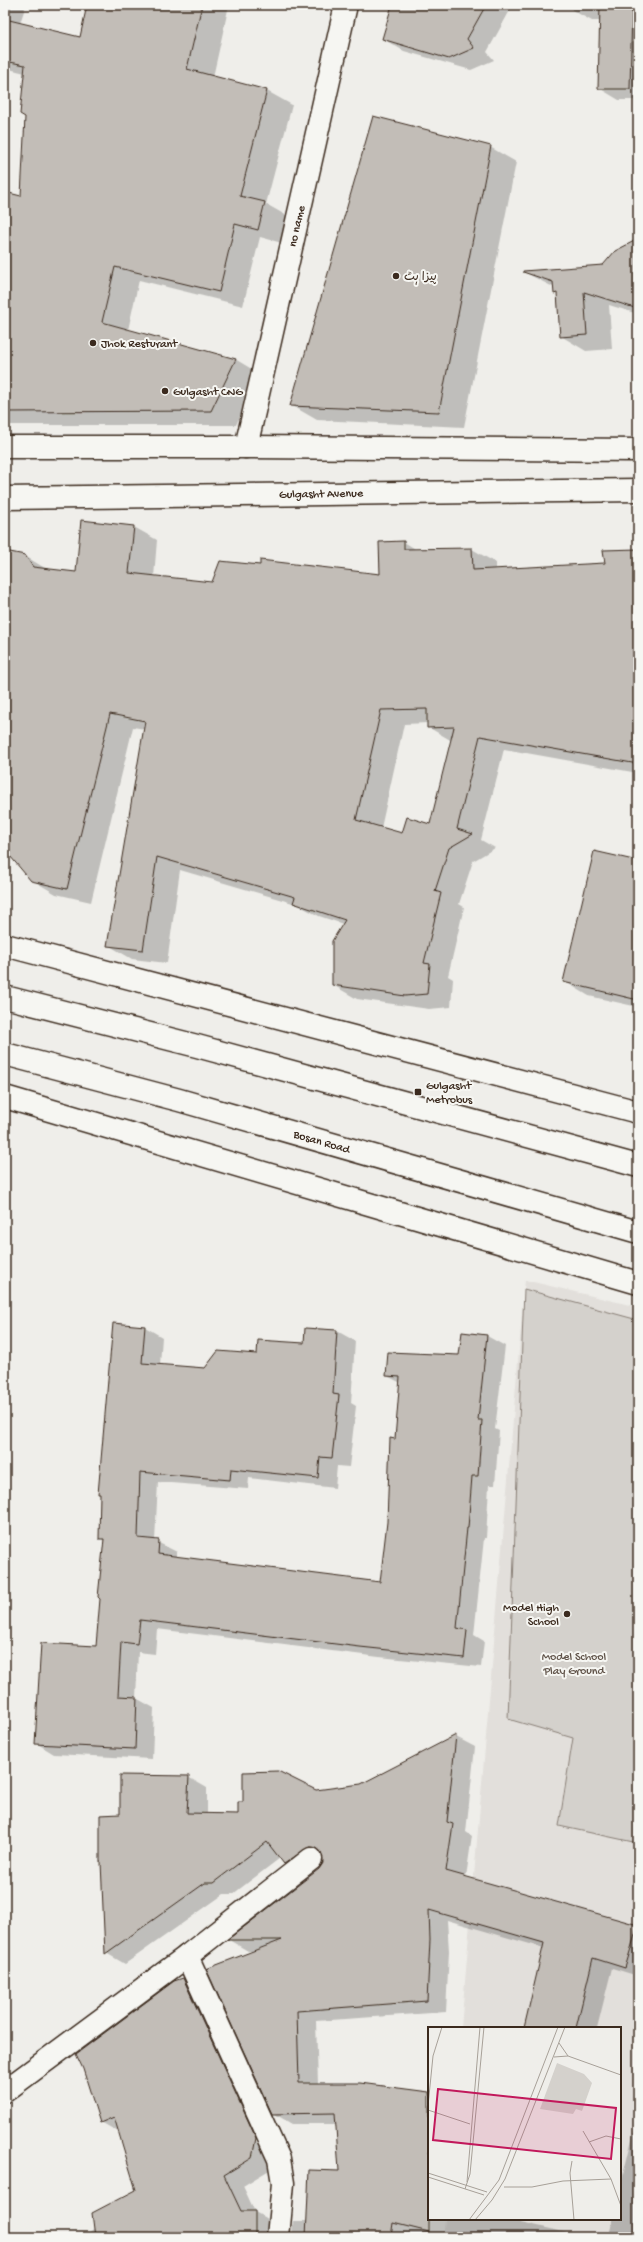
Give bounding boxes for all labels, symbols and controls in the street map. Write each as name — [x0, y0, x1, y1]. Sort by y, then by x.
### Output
street label: no name — [286, 204, 310, 248]
marker: پیزا ہٹ — [391, 271, 401, 281]
place label: پیزا ہٹ — [404, 271, 437, 285]
marker: Jhok Resturant — [88, 338, 98, 348]
place label: Jhok Resturant — [101, 338, 178, 352]
marker: Gulgasht CNG — [160, 386, 170, 396]
place label: Gulgasht CNG — [173, 386, 243, 400]
street label: Gulgasht Avenue — [279, 487, 364, 503]
place label: Gulgasht Metrobus — [426, 1080, 473, 1108]
marker: Gulgasht Metrobus — [413, 1087, 423, 1097]
street label: Bosan Road — [291, 1128, 352, 1158]
place label: Model High School — [503, 1602, 560, 1630]
marker: Model High School — [562, 1609, 572, 1619]
park label: Model School Play Ground — [542, 1651, 607, 1679]
inset map — [428, 2027, 621, 2220]

